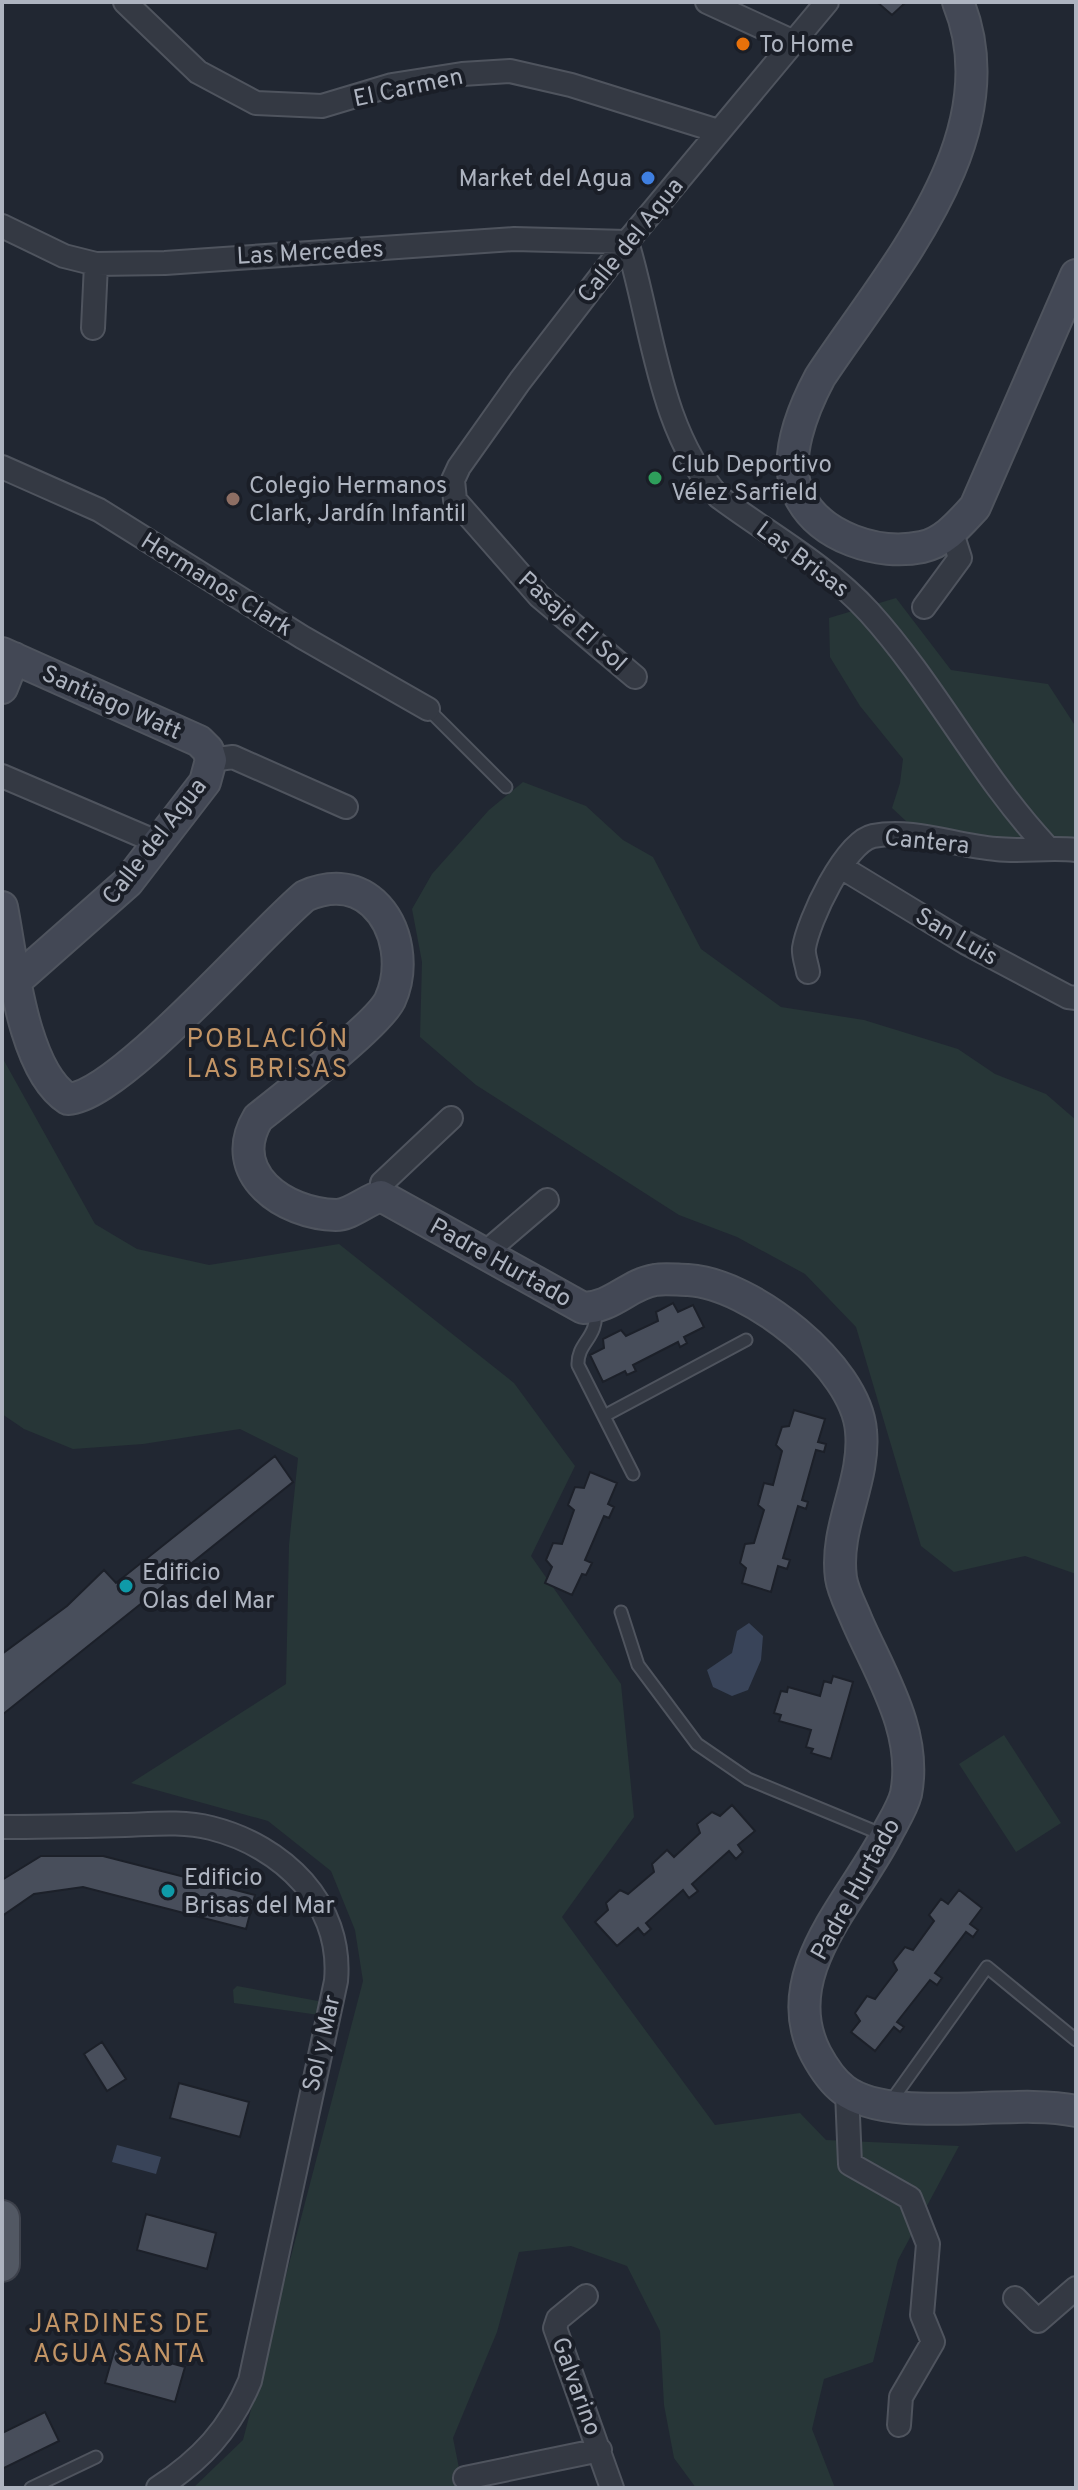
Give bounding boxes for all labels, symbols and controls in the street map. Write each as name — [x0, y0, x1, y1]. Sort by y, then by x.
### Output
place label: To Home — [759, 31, 854, 61]
marker: To Home — [734, 35, 752, 53]
street label: El Carmen — [351, 63, 466, 115]
place label: Market del Agua — [459, 165, 632, 195]
marker: Market del Agua — [639, 169, 657, 187]
street label: Calle del Agua — [572, 173, 691, 310]
street label: Las Mercedes — [236, 235, 384, 273]
place label: Club Deportivo Vélez Sarfield — [671, 451, 832, 509]
marker: Club Deportivo Vélez Sarfield — [646, 469, 664, 487]
place label: Colegio Hermanos Clark, Jardín Infantil — [249, 472, 466, 530]
marker: Colegio Hermanos Clark, Jardín Infantil — [224, 490, 242, 508]
street label: Las Brisas — [749, 516, 854, 605]
street label: Hermanos Clark — [135, 527, 297, 644]
street label: Pasaje El Sol — [511, 566, 632, 679]
street label: Santiago Watt — [37, 660, 186, 748]
street label: Calle del Agua — [97, 773, 214, 912]
street label: Cantera — [883, 824, 971, 862]
street label: San Luis — [909, 902, 1003, 973]
district label: POBLACIÓN LAS BRISAS — [187, 1022, 349, 1087]
street label: Padre Hurtado — [424, 1213, 576, 1315]
place label: Edificio Olas del Mar — [142, 1559, 275, 1617]
marker: Edificio Olas del Mar — [117, 1577, 135, 1595]
street label: Padre Hurtado — [806, 1814, 908, 1966]
place label: Edificio Brisas del Mar — [184, 1864, 335, 1922]
marker: Edificio Brisas del Mar — [159, 1882, 177, 1900]
street label: Sol y Mar — [297, 1992, 349, 2095]
district label: JARDINES DE AGUA SANTA — [29, 2309, 212, 2372]
street label: Galvarino — [543, 2333, 607, 2440]

